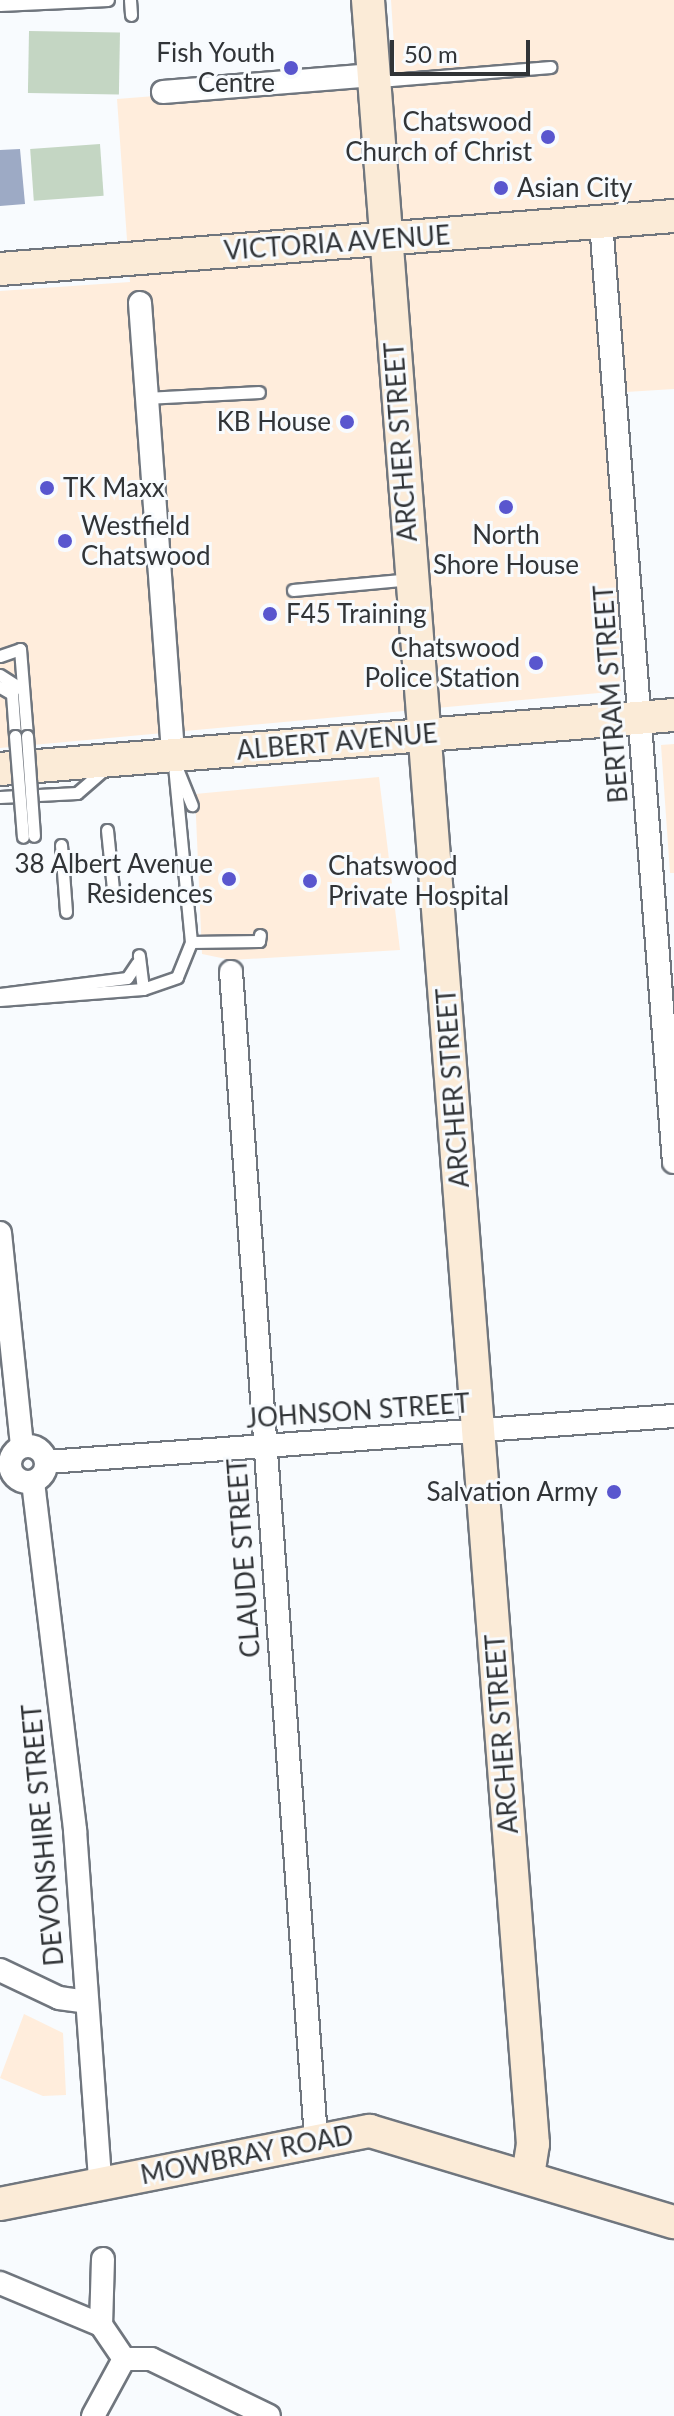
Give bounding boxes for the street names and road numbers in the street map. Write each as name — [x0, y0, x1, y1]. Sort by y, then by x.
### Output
street label: VICTORIA AVENUE — [222, 219, 452, 267]
street label: ARCHER STREET — [378, 341, 424, 543]
street label: BERTRAM STREET — [588, 584, 634, 804]
street label: ALBERT AVENUE — [234, 718, 440, 766]
street label: ARCHER STREET — [430, 987, 476, 1189]
street label: JOHNSON STREET — [245, 1388, 471, 1434]
street label: CLAUDE STREET — [221, 1457, 267, 1659]
street label: ARCHER STREET — [479, 1633, 525, 1835]
street label: DEVONSHIRE STREET — [16, 1703, 70, 1967]
street label: MOWBRAY ROAD — [137, 2119, 357, 2191]

